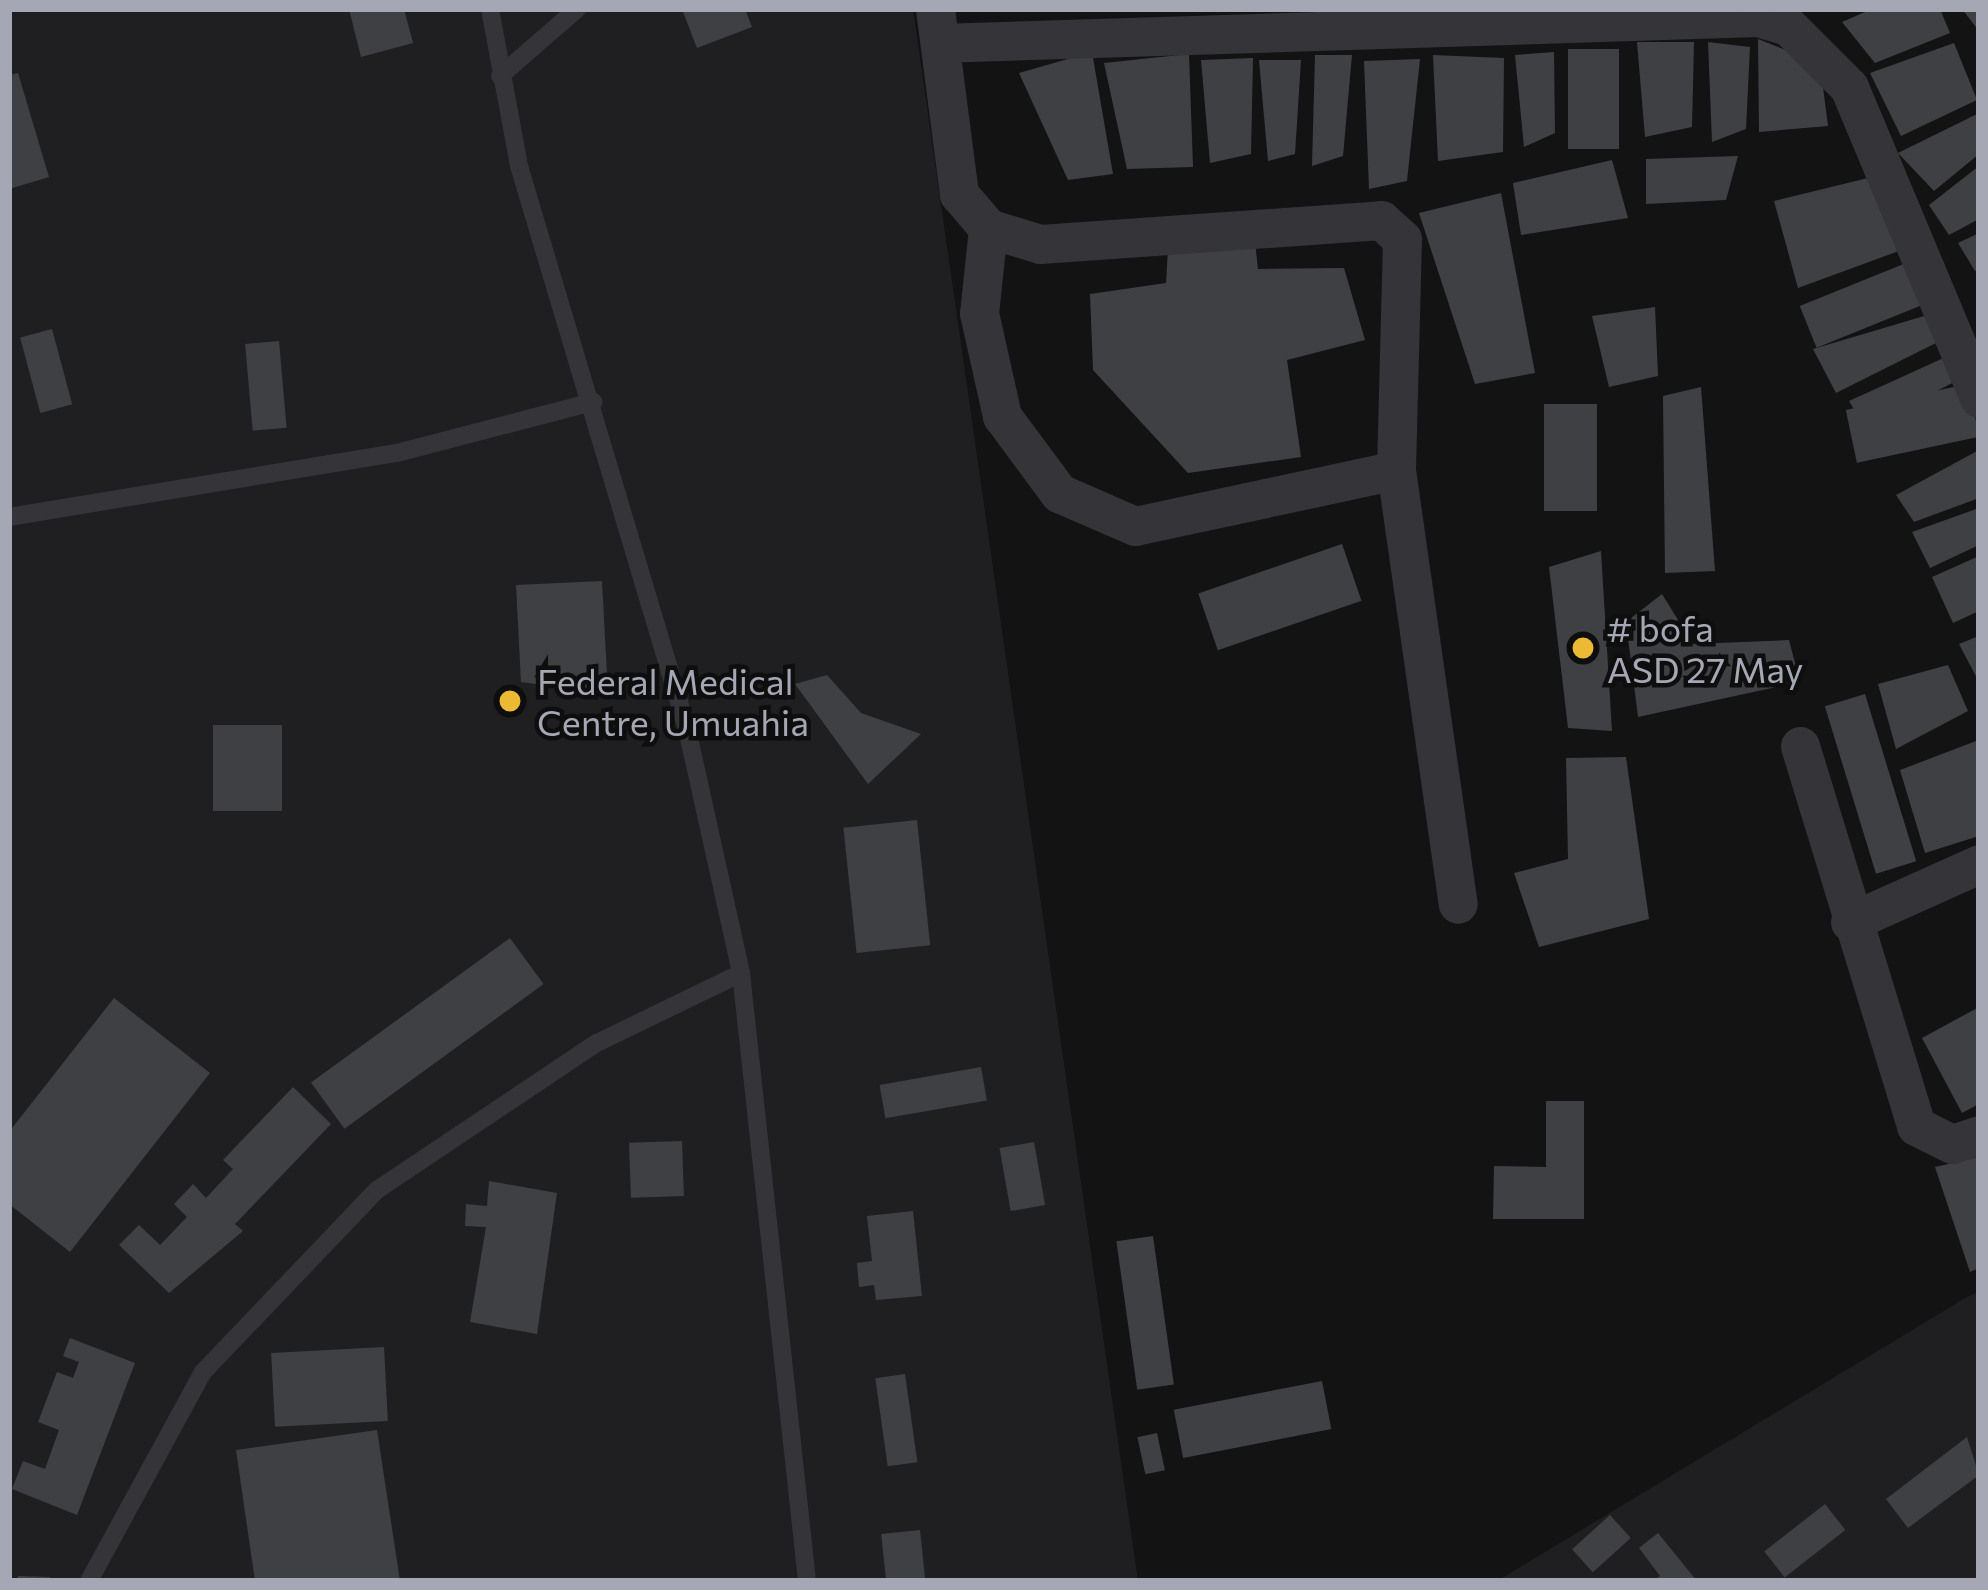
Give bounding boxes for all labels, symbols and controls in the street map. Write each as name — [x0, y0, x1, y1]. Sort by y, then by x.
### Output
place label: # bofa ASD 27 May — [1607, 605, 1803, 690]
marker: # bofa ASD 27 May — [1570, 635, 1596, 661]
place label: Federal Medical Centre, Umuahia — [537, 658, 809, 743]
marker: Federal Medical Centre, Umuahia — [494, 685, 526, 717]

